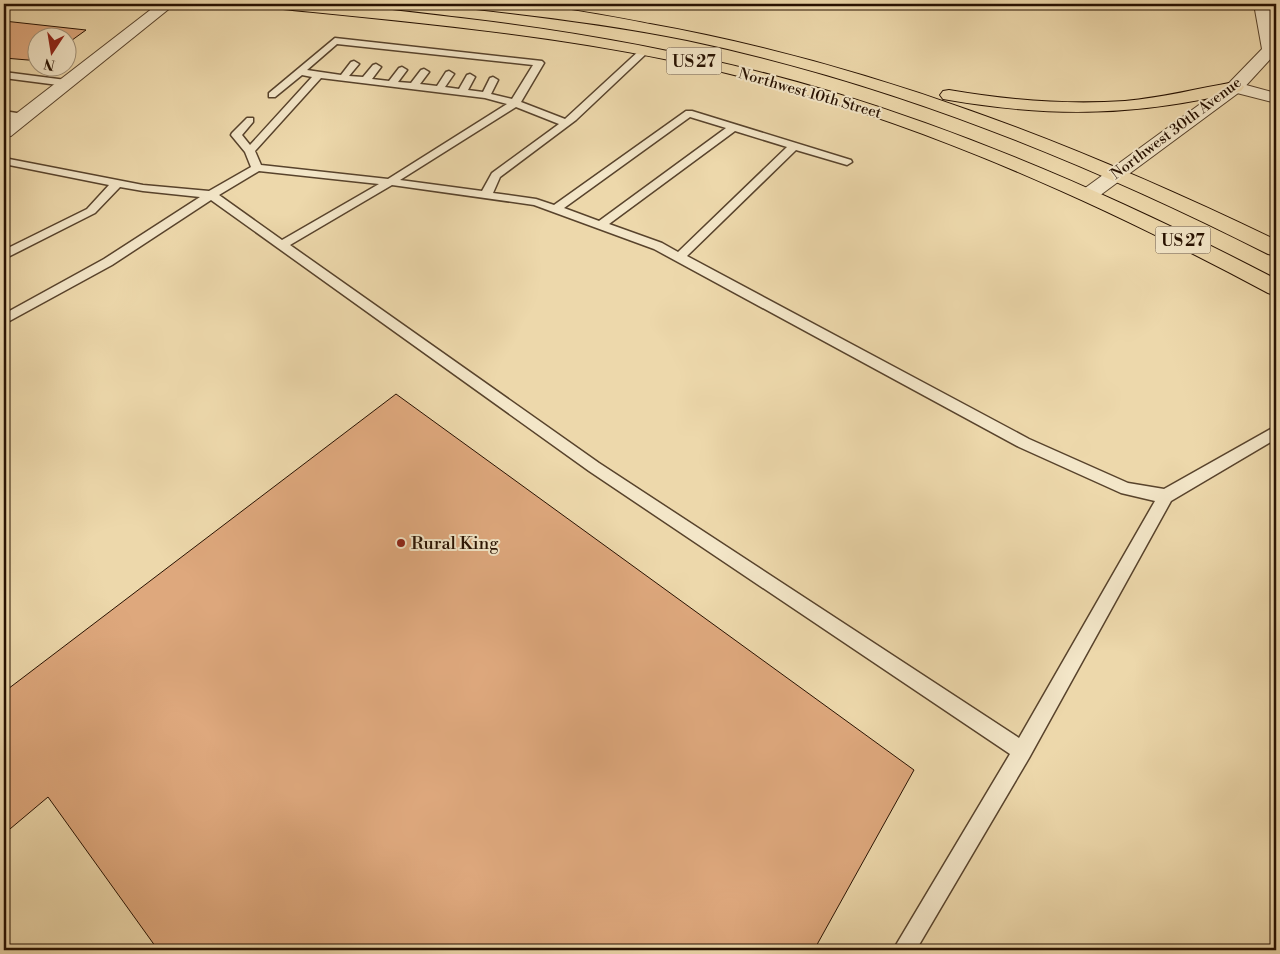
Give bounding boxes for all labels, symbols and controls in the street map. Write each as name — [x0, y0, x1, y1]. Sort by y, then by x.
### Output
north arrow — [28, 28, 78, 78]
road number: US 27 — [666, 48, 722, 74]
text: N — [42, 54, 57, 74]
street label: Northwest 10th Street — [736, 64, 884, 123]
street label: Northwest 30th Avenue — [1107, 73, 1245, 184]
road number: US 27 — [1156, 226, 1210, 254]
place label: Rural King — [411, 532, 499, 555]
marker: Rural King — [395, 537, 407, 549]

